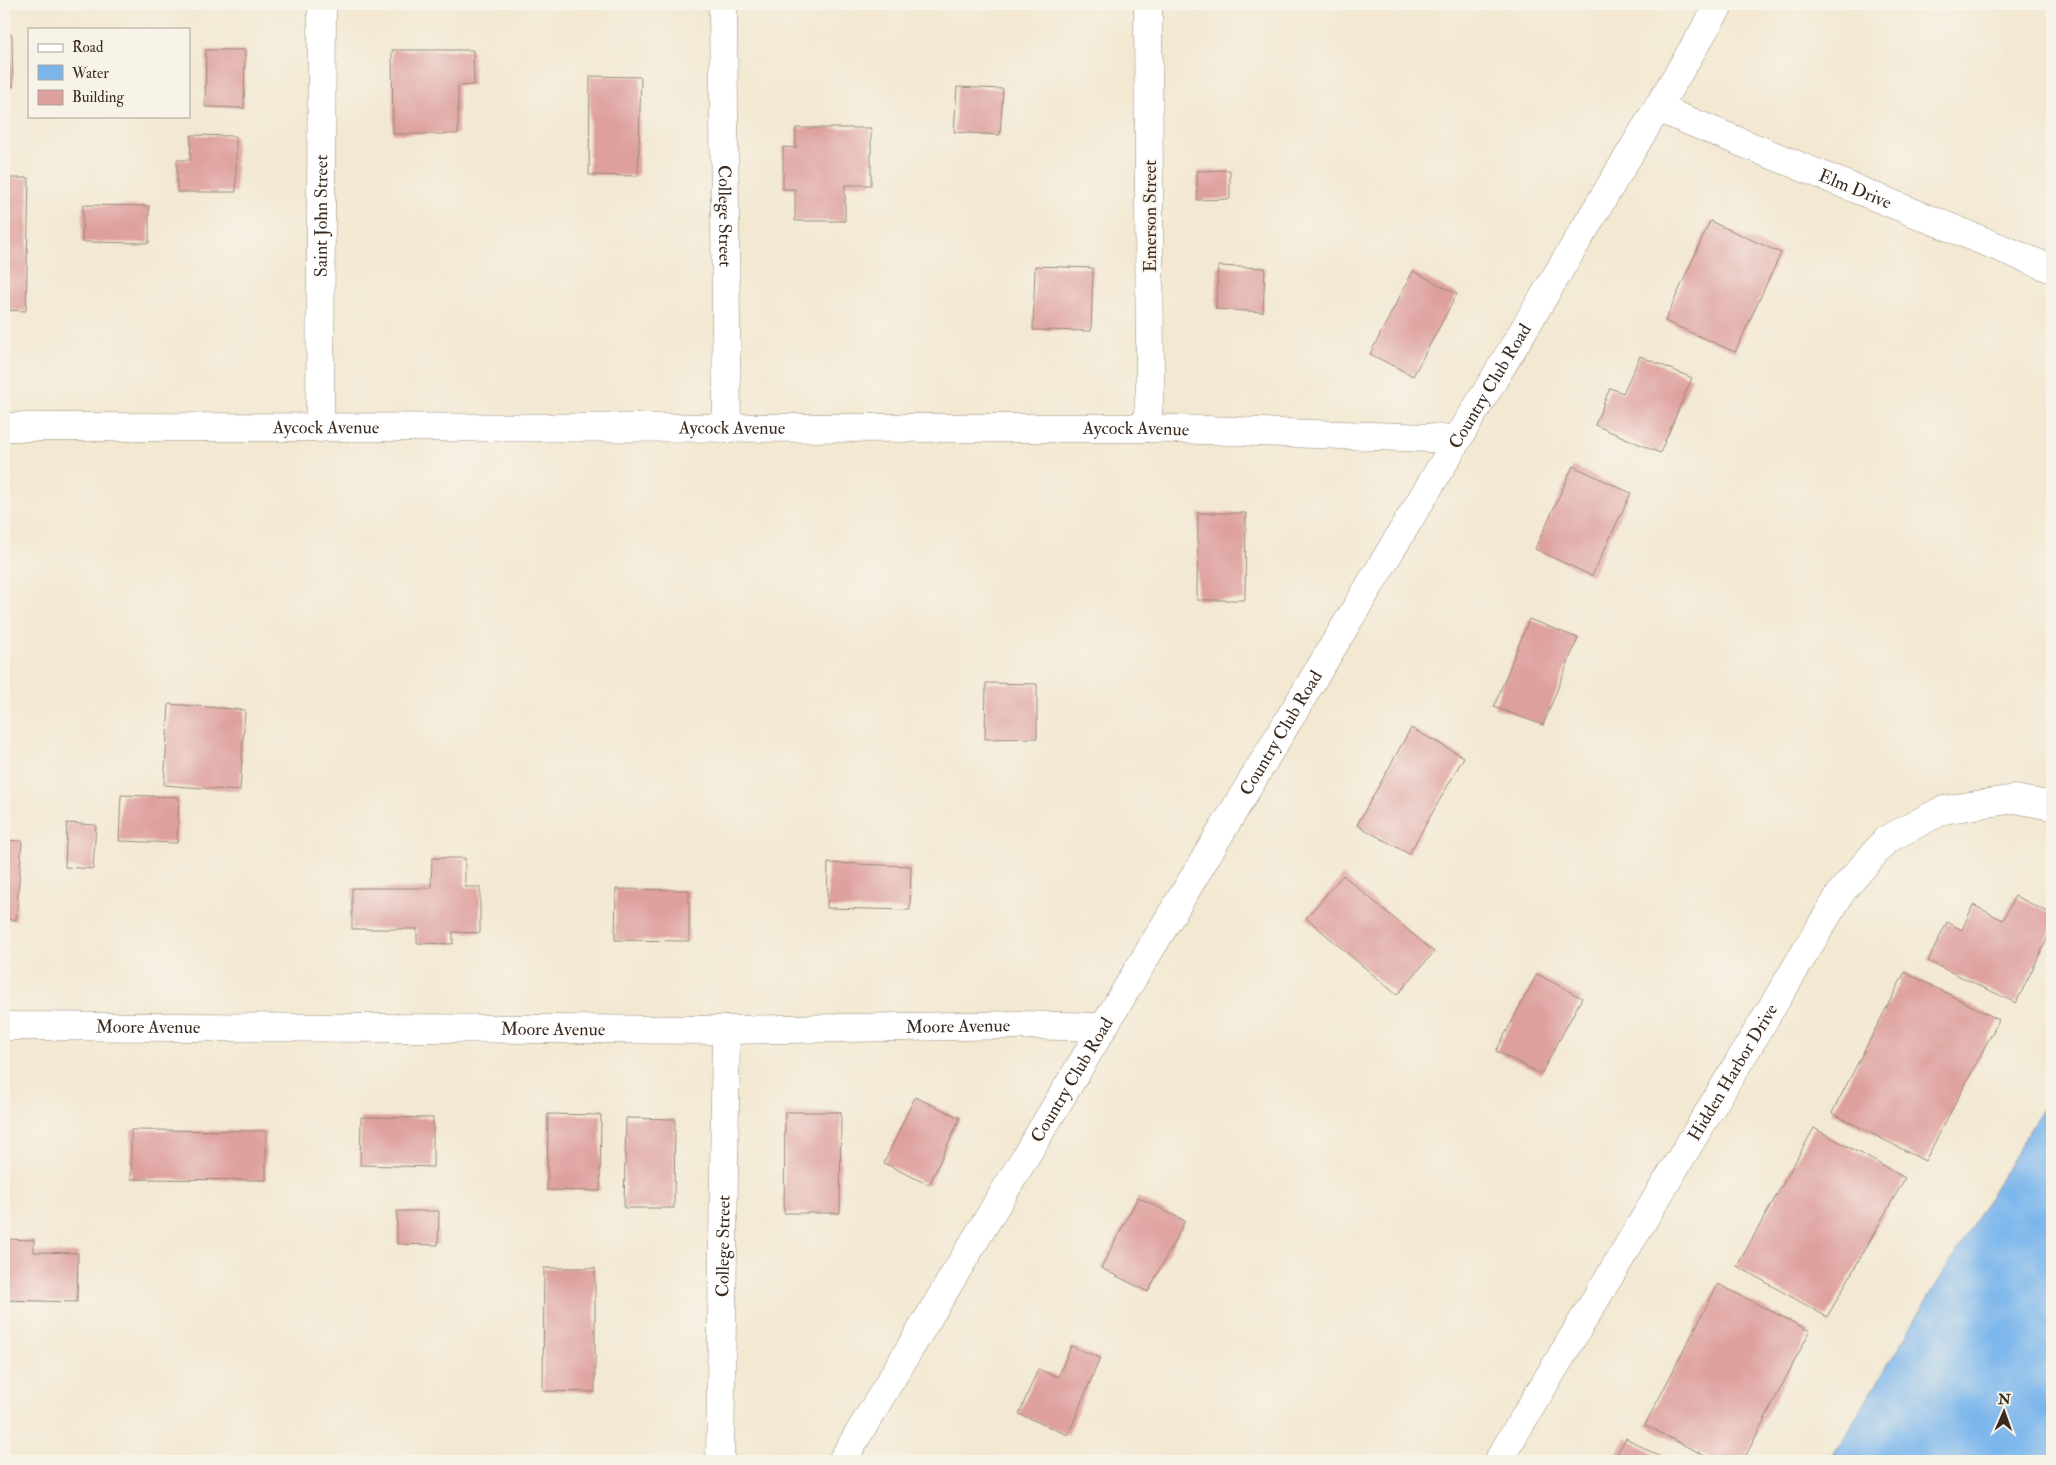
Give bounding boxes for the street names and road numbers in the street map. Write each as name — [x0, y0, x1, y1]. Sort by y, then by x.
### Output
street label: Saint John Street — [309, 155, 333, 277]
street label: Emerson Street — [1139, 160, 1162, 272]
street label: Elm Drive — [1815, 164, 1895, 214]
street label: College Street — [713, 165, 737, 267]
street label: Country Club Road — [1443, 319, 1536, 453]
street label: Aycock Avenue — [272, 416, 380, 439]
street label: Aycock Avenue — [678, 416, 786, 439]
street label: Aycock Avenue — [1082, 416, 1190, 441]
street label: Country Club Road — [1234, 666, 1327, 800]
street label: Hidden Harbor Drive — [1682, 999, 1783, 1145]
street label: Country Club Road — [1025, 1013, 1118, 1147]
street label: Moore Avenue — [905, 1014, 1011, 1038]
street label: Moore Avenue — [96, 1015, 201, 1039]
street label: Moore Avenue — [501, 1017, 606, 1041]
street label: College Street — [711, 1195, 735, 1297]

